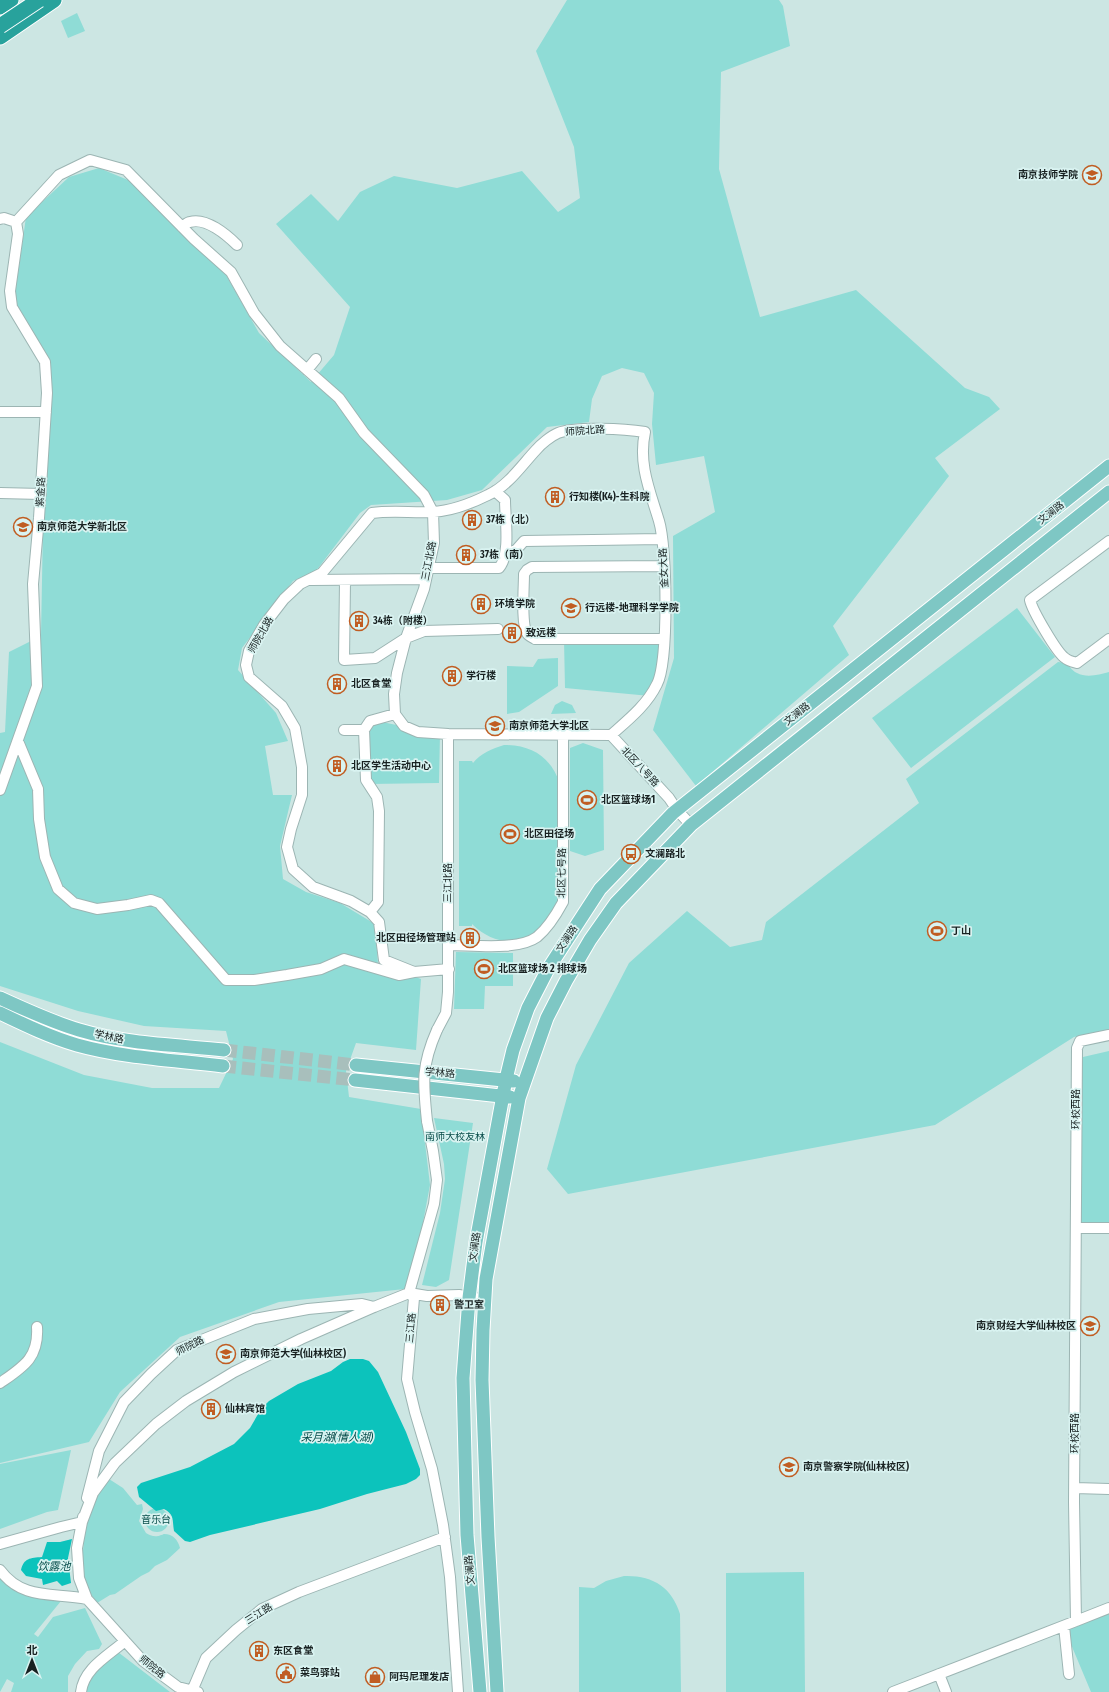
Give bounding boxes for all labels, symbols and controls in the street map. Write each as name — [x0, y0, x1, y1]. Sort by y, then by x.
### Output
school or university icon: 南京技师学院 — [1081, 164, 1103, 186]
place label: 南京技师学院 — [1018, 169, 1078, 181]
street label: 师院北路 — [565, 424, 605, 438]
street label: 紫金路 — [34, 477, 48, 507]
building icon: 行知楼(K4)-生科院 — [544, 486, 566, 508]
place label: 行知楼(K4)-生科院 — [569, 490, 649, 503]
street label: 文澜路 — [1035, 499, 1067, 527]
building icon: 37栋（北） — [461, 509, 483, 531]
place label: 37栋（北） — [485, 513, 535, 526]
school or university icon: 南京师范大学新北区 — [12, 516, 34, 538]
place label: 南京师范大学新北区 — [37, 521, 127, 533]
street label: 三江北路 — [419, 540, 439, 582]
building icon: 37栋（南） — [455, 544, 477, 566]
place label: 37栋（南） — [479, 548, 529, 561]
street label: 金女大路 — [657, 548, 671, 588]
building icon: 环境学院 — [470, 593, 492, 615]
place label: 环境学院 — [495, 597, 535, 610]
school or university icon: 行远楼-地理科学学院 — [560, 597, 582, 619]
place label: 行远楼-地理科学学院 — [585, 602, 679, 614]
building icon: 34栋（附楼） — [348, 610, 370, 632]
place label: 34栋（附楼） — [372, 614, 433, 627]
street label: 师院北路 — [246, 615, 276, 655]
building icon: 致远楼 — [501, 622, 523, 644]
place label: 致远楼 — [526, 627, 556, 639]
building icon: 学行楼 — [441, 665, 463, 687]
place label: 学行楼 — [466, 670, 496, 682]
building icon: 北区食堂 — [326, 673, 348, 695]
place label: 北区食堂 — [351, 678, 391, 690]
street label: 文澜路 — [782, 700, 812, 728]
school or university icon: 南京师范大学北区 — [484, 715, 506, 737]
place label: 南京师范大学北区 — [509, 720, 589, 732]
street label: 北区八号路 — [619, 745, 661, 789]
building icon: 北区学生活动中心 — [326, 755, 348, 777]
place label: 北区学生活动中心 — [351, 760, 431, 772]
sports icon: 北区篮球场1 — [576, 789, 598, 811]
place label: 北区篮球场1 — [601, 794, 655, 806]
sports icon: 北区田径场 — [499, 823, 521, 845]
place label: 北区田径场 — [524, 828, 574, 840]
bus stop icon: 文澜路北 — [620, 843, 642, 865]
street label: 北区七号路 — [556, 848, 568, 898]
place label: 文澜路北 — [645, 848, 685, 860]
street label: 三江北路 — [442, 863, 454, 903]
sports icon: 丁山 — [926, 920, 948, 942]
street label: 文澜路 — [554, 923, 580, 955]
place label: 丁山 — [951, 925, 971, 937]
building icon: 北区田径场管理站 — [459, 927, 481, 949]
place label: 北区田径场管理站 — [376, 932, 456, 944]
sports icon: 北区篮球场 2 排球场 — [473, 958, 495, 980]
place label: 北区篮球场 2 排球场 — [498, 963, 587, 975]
street label: 学林路 — [93, 1028, 125, 1046]
street label: 学林路 — [425, 1066, 455, 1080]
street label: 环校西路 — [1070, 1089, 1082, 1129]
park label: 南师大校友林 — [425, 1131, 485, 1143]
street label: 文澜路 — [467, 1231, 483, 1263]
building icon: 警卫室 — [429, 1294, 451, 1316]
place label: 警卫室 — [454, 1299, 484, 1311]
street label: 三江路 — [404, 1313, 418, 1343]
school or university icon: 南京财经大学仙林校区 — [1079, 1315, 1101, 1337]
place label: 南京财经大学仙林校区 — [976, 1319, 1076, 1332]
street label: 师院路 — [174, 1334, 206, 1358]
school or university icon: 南京师范大学(仙林校区) — [215, 1343, 237, 1365]
place label: 南京师范大学(仙林校区) — [240, 1347, 346, 1360]
building icon: 仙林宾馆 — [200, 1398, 222, 1420]
place label: 仙林宾馆 — [224, 1402, 265, 1415]
street label: 环校西路 — [1069, 1413, 1081, 1453]
water label: 采月湖(情人湖) — [301, 1431, 374, 1444]
school or university icon: 南京警察学院(仙林校区) — [778, 1456, 800, 1478]
place label: 南京警察学院(仙林校区) — [803, 1460, 909, 1473]
park label: 音乐台 — [141, 1514, 171, 1526]
street label: 文澜路 — [463, 1555, 477, 1585]
water label: 饮露池 — [38, 1560, 71, 1573]
street label: 三江路 — [243, 1601, 275, 1627]
north arrow — [12, 1640, 52, 1680]
building icon: 东区食堂 — [248, 1640, 270, 1662]
text: 北 — [27, 1644, 38, 1657]
place label: 东区食堂 — [273, 1645, 313, 1657]
street label: 师院路 — [137, 1653, 167, 1681]
public building icon: 菜鸟驿站 — [275, 1662, 297, 1684]
shop icon: 阿玛尼理发店 — [364, 1666, 386, 1688]
place label: 菜鸟驿站 — [300, 1667, 340, 1679]
place label: 阿玛尼理发店 — [389, 1671, 449, 1683]

